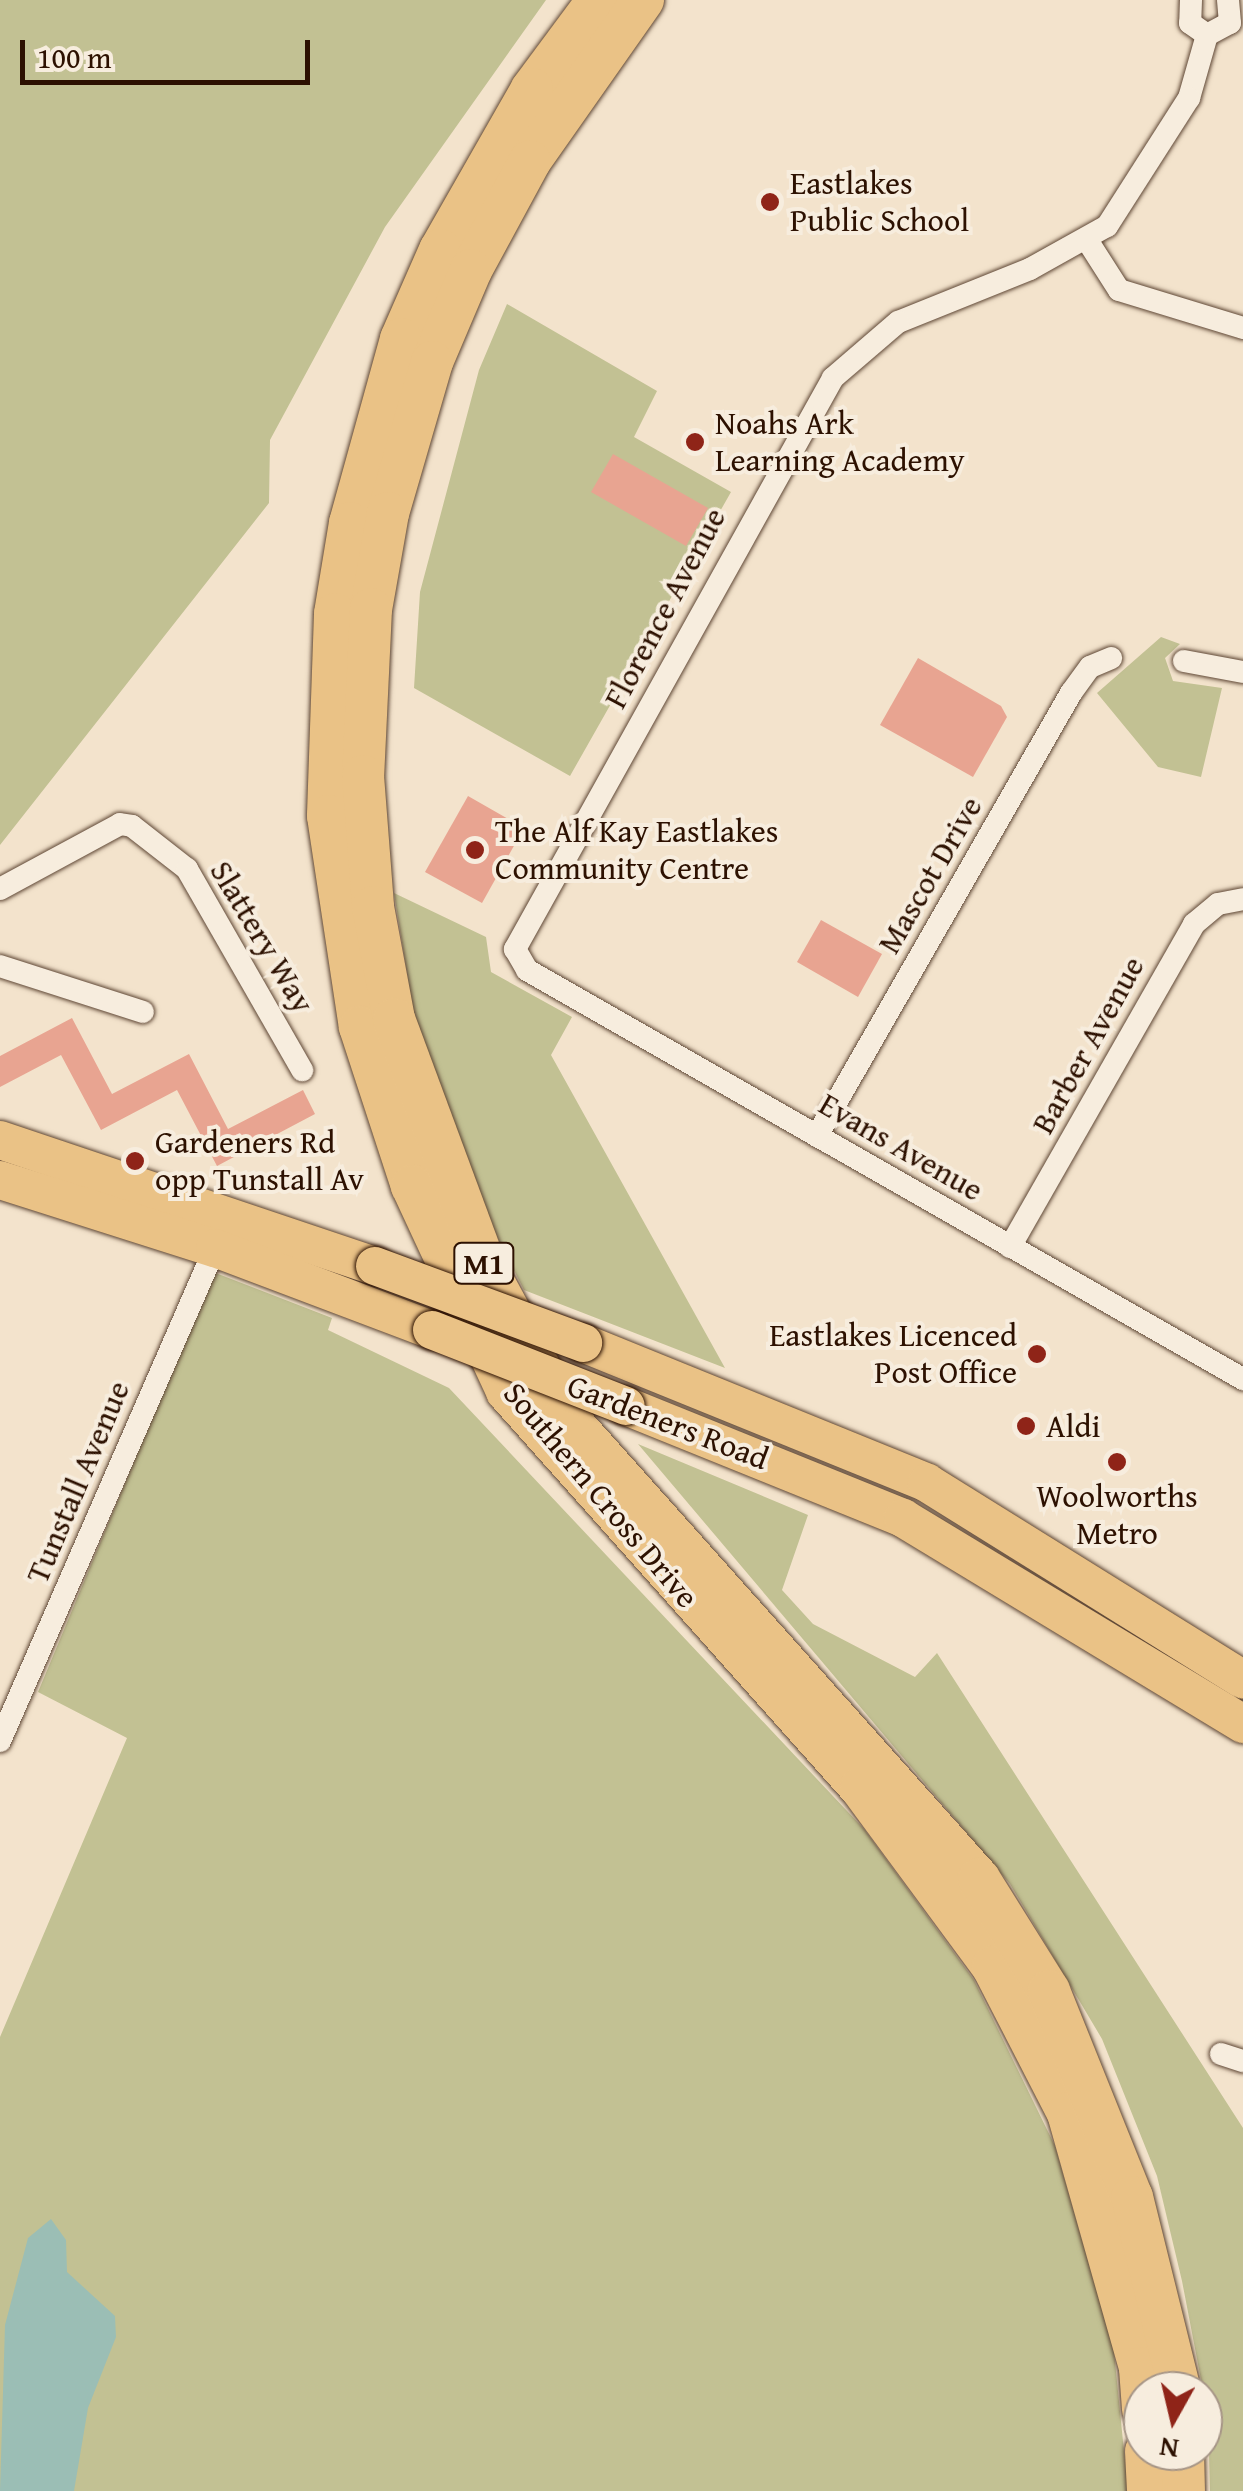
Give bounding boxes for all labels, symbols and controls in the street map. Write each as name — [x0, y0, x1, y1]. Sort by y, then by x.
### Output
scale bar — [25, 20, 315, 82]
text: 100 m — [37, 35, 111, 79]
place label: Eastlakes Public School — [790, 165, 969, 240]
marker: Eastlakes Public School — [759, 191, 781, 213]
place label: Noahs Ark Learning Academy — [715, 405, 965, 480]
marker: Noahs Ark Learning Academy — [684, 431, 706, 453]
street label: Florence Avenue — [596, 501, 734, 715]
street label: Mascot Drive — [870, 790, 990, 960]
place label: The Alf Kay Eastlakes Community Centre — [495, 813, 778, 888]
marker: The Alf Kay Eastlakes Community Centre — [464, 839, 486, 861]
street label: Slattery Way — [202, 854, 322, 1020]
street label: Barber Avenue — [1024, 950, 1152, 1140]
street label: Evans Avenue — [812, 1085, 990, 1209]
place label: Gardeners Rd opp Tunstall Av — [155, 1124, 364, 1199]
marker: Gardeners Rd opp Tunstall Av — [124, 1150, 146, 1172]
road number: M1 — [452, 1238, 516, 1288]
place label: Eastlakes Licenced Post Office — [769, 1317, 1017, 1392]
marker: Eastlakes Licenced Post Office — [1026, 1343, 1048, 1365]
street label: Gardeners Road — [562, 1366, 774, 1478]
street label: Southern Cross Drive — [496, 1374, 706, 1616]
street label: Tunstall Avenue — [18, 1375, 138, 1589]
place label: Aldi — [1046, 1407, 1100, 1445]
marker: Aldi — [1015, 1415, 1037, 1437]
marker: Woolworths Metro — [1106, 1451, 1128, 1473]
place label: Woolworths Metro — [1036, 1478, 1198, 1553]
north arrow — [1123, 2371, 1223, 2471]
text: N — [1157, 2428, 1181, 2471]

